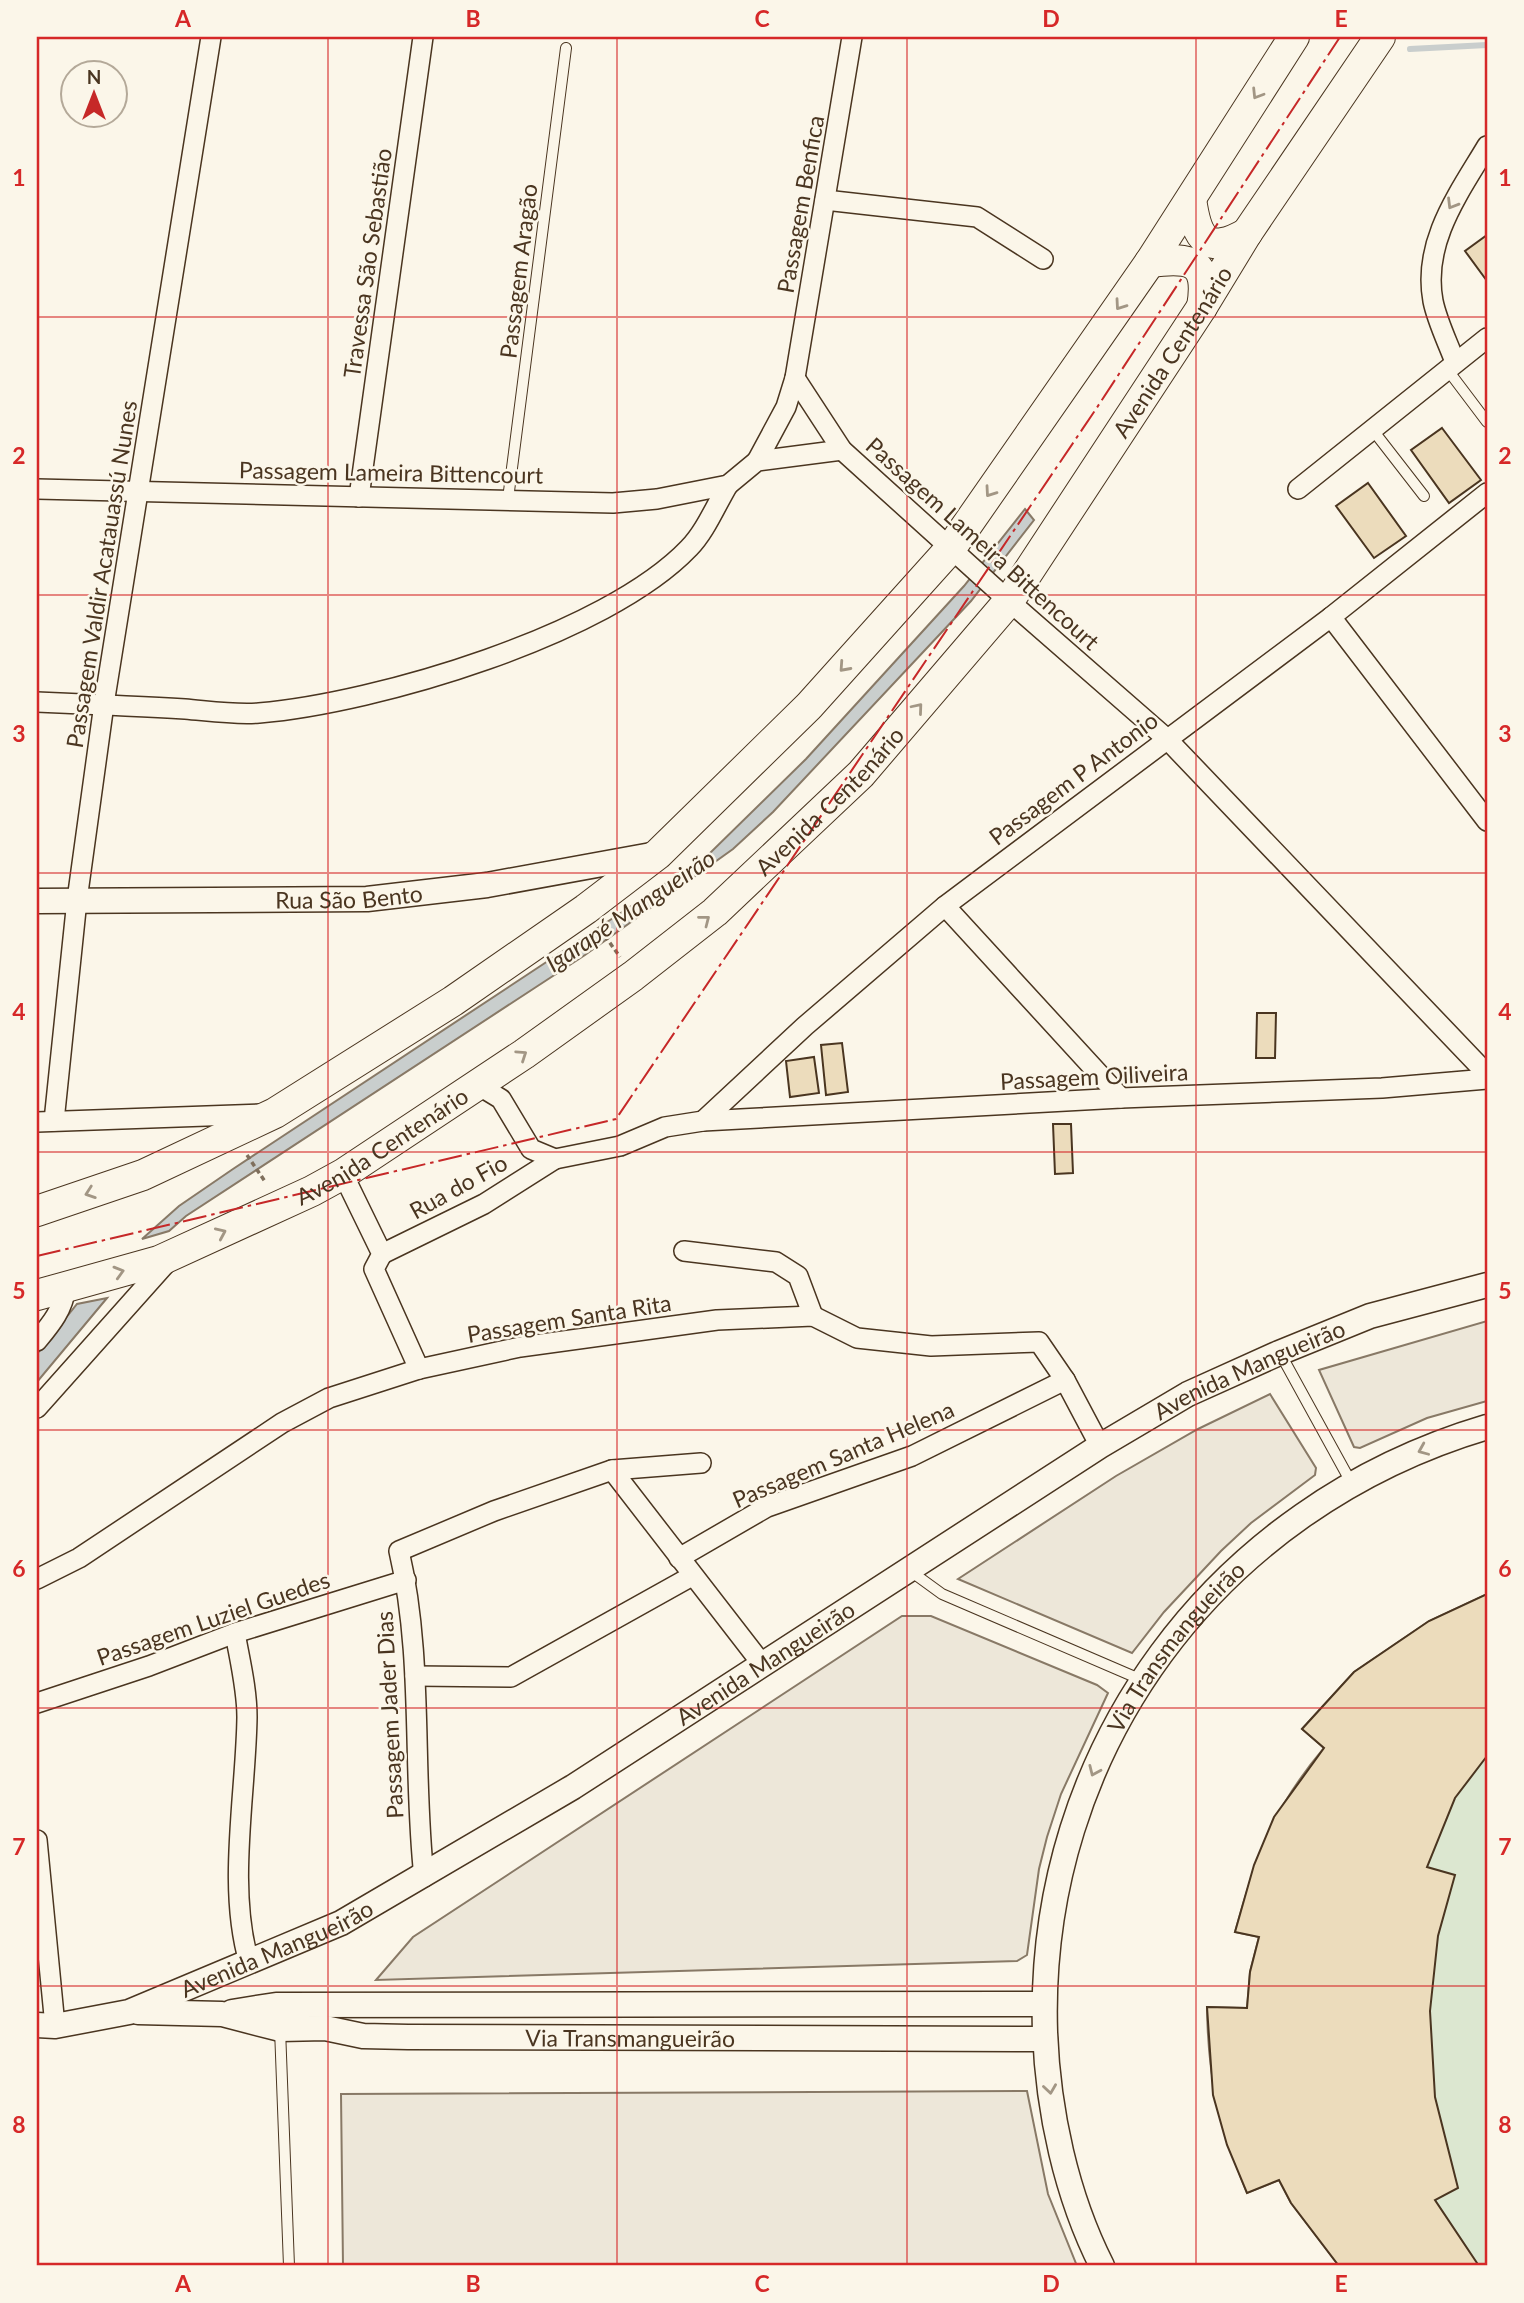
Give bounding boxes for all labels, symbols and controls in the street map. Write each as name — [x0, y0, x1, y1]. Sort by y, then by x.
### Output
text: A — [174, 4, 192, 32]
text: B — [465, 4, 481, 32]
text: C — [754, 4, 770, 32]
text: D — [1042, 4, 1060, 32]
text: E — [1334, 4, 1348, 32]
north arrow — [60, 60, 130, 130]
text: N — [87, 65, 101, 88]
one-way arrow — [1253, 87, 1266, 100]
street label: Passagem Benfica — [771, 113, 829, 295]
street label: Travessa São Sebastião — [337, 146, 397, 380]
text: 1 — [12, 163, 26, 191]
text: 1 — [1498, 163, 1512, 191]
street label: Passagem Aragão — [493, 182, 543, 360]
one-way arrow — [1447, 196, 1460, 209]
street label: Avenida Centenário — [1106, 261, 1238, 443]
one-way arrow — [1115, 298, 1128, 311]
street label: Passagem Valdir Acatauassú Nunes — [60, 398, 142, 750]
street label: Passagem Lameira Bittencourt — [861, 431, 1106, 656]
text: 2 — [12, 441, 26, 469]
text: 2 — [1498, 441, 1512, 469]
street label: Passagem Lameira Bittencourt — [239, 455, 544, 489]
one-way arrow — [986, 484, 998, 497]
one-way arrow — [840, 658, 852, 671]
one-way arrow — [910, 703, 922, 716]
street label: Passagem P Antonio — [983, 705, 1163, 851]
text: 3 — [12, 719, 26, 747]
text: 3 — [1498, 719, 1512, 747]
street label: Avenida Centenário — [749, 721, 909, 881]
water label: Igarapé Mangueirão — [540, 843, 720, 977]
street label: Rua São Bento — [275, 879, 424, 914]
one-way arrow — [697, 915, 709, 928]
text: 4 — [12, 997, 26, 1025]
text: 4 — [1498, 997, 1512, 1025]
one-way arrow — [514, 1051, 527, 1063]
street label: Passagem Oiliveira — [999, 1057, 1189, 1095]
street label: Avenida Centenário — [291, 1081, 473, 1210]
street label: Rua do Fio — [404, 1148, 512, 1224]
one-way arrow — [84, 1185, 96, 1199]
one-way arrow — [214, 1227, 226, 1241]
one-way arrow — [113, 1266, 125, 1281]
text: 5 — [12, 1276, 26, 1304]
text: 5 — [1498, 1276, 1512, 1304]
street label: Passagem Santa Rita — [465, 1288, 673, 1348]
street label: Avenida Mangueirão — [1148, 1314, 1349, 1425]
street label: Passagem Santa Helena — [728, 1395, 958, 1513]
one-way arrow — [1417, 1441, 1429, 1455]
text: 6 — [12, 1554, 26, 1582]
text: 6 — [1498, 1554, 1512, 1582]
street label: Via Transmangueirão — [1101, 1555, 1250, 1737]
street label: Passagem Luziel Guedes — [93, 1565, 333, 1671]
street label: Avenida Mangueirão — [670, 1595, 860, 1731]
street label: Passagem Jader Dias — [370, 1610, 408, 1820]
one-way arrow — [1088, 1764, 1102, 1776]
text: 7 — [12, 1832, 26, 1860]
text: 7 — [1498, 1832, 1512, 1860]
street label: Avenida Mangueirão — [176, 1894, 378, 2003]
street label: Via Transmangueirão — [525, 2023, 735, 2052]
one-way arrow — [1042, 2084, 1057, 2095]
text: 8 — [12, 2110, 26, 2138]
text: 8 — [1498, 2110, 1512, 2138]
text: A — [174, 2269, 192, 2297]
text: B — [465, 2269, 481, 2297]
text: C — [754, 2269, 770, 2297]
text: D — [1042, 2269, 1060, 2297]
text: E — [1334, 2269, 1348, 2297]

